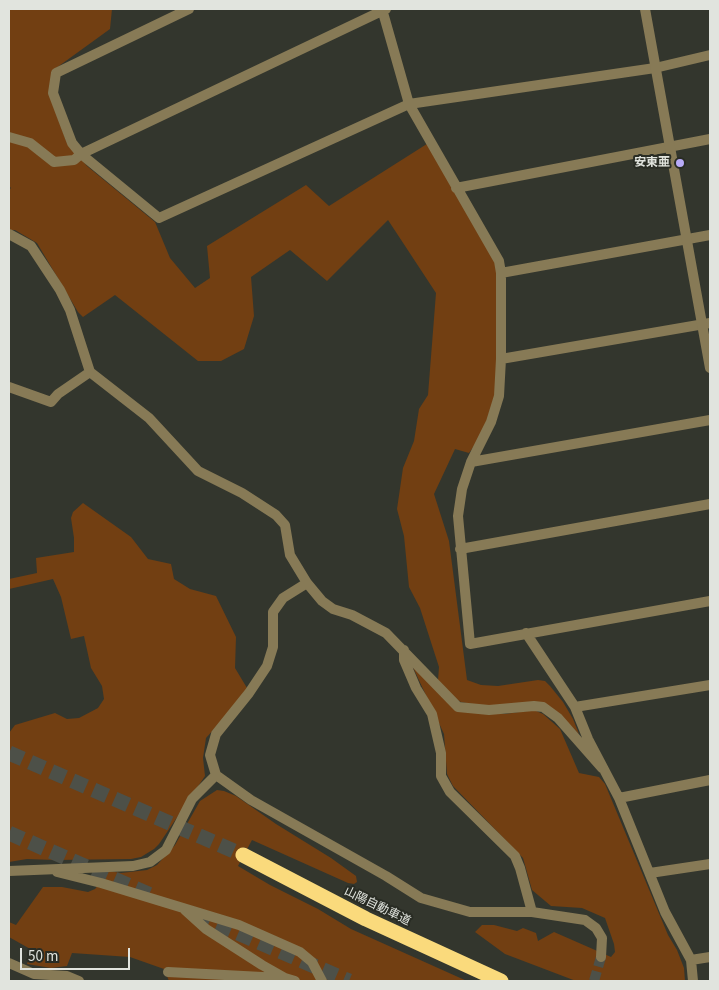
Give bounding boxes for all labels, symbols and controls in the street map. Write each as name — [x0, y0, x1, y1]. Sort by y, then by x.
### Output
place label: 安東亜 — [634, 156, 670, 170]
marker: 安東亜 — [674, 157, 686, 169]
street label: 山陽自動車道 — [341, 885, 413, 929]
scale bar — [22, 938, 132, 970]
text: 50 m — [28, 946, 58, 967]

